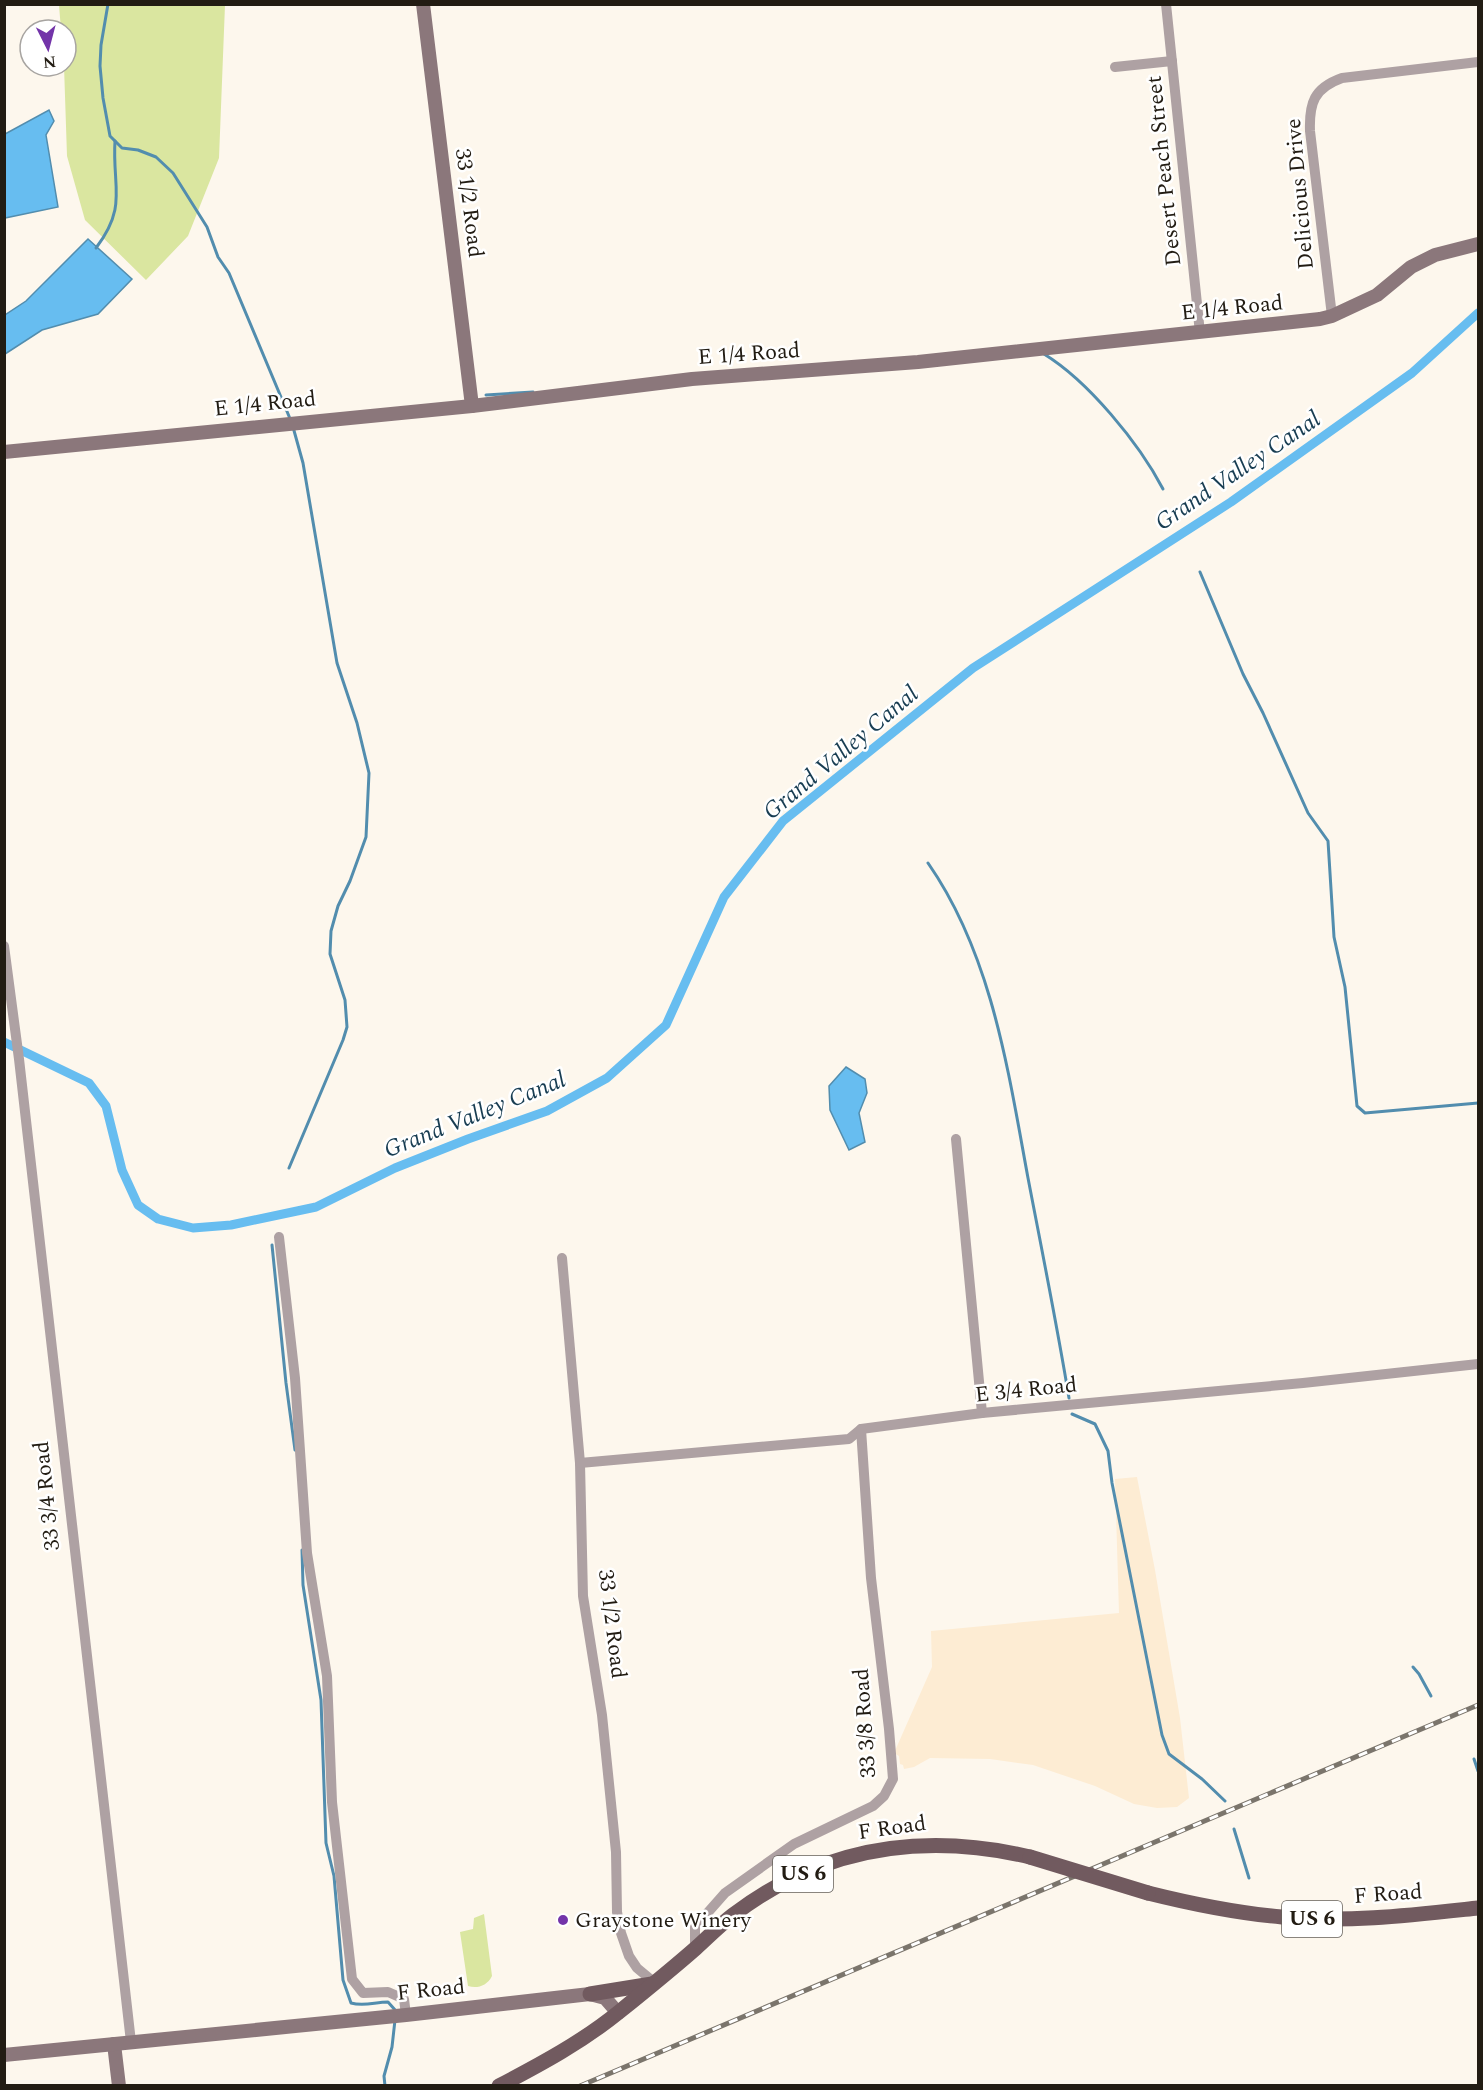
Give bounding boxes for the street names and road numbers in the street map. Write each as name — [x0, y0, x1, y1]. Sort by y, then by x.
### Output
street label: Desert Peach Street — [1138, 74, 1190, 268]
street label: Delicious Drive — [1277, 117, 1323, 271]
street label: 33 1/2 Road — [446, 146, 492, 260]
street label: E 1/4 Road — [1179, 286, 1285, 330]
street label: E 1/4 Road — [697, 334, 801, 374]
street label: E 1/4 Road — [212, 382, 318, 426]
street label: E 3/4 Road — [973, 1368, 1079, 1412]
street label: 33 3/4 Road — [25, 1440, 69, 1552]
street label: 33 1/2 Road — [589, 1567, 635, 1681]
street label: 33 3/8 Road — [845, 1667, 885, 1779]
street label: F Road — [856, 1807, 928, 1849]
road number: US 6 — [773, 1856, 833, 1892]
street label: F Road — [1353, 1875, 1423, 1913]
road number: US 6 — [1282, 1901, 1342, 1937]
street label: F Road — [395, 1970, 467, 2010]

